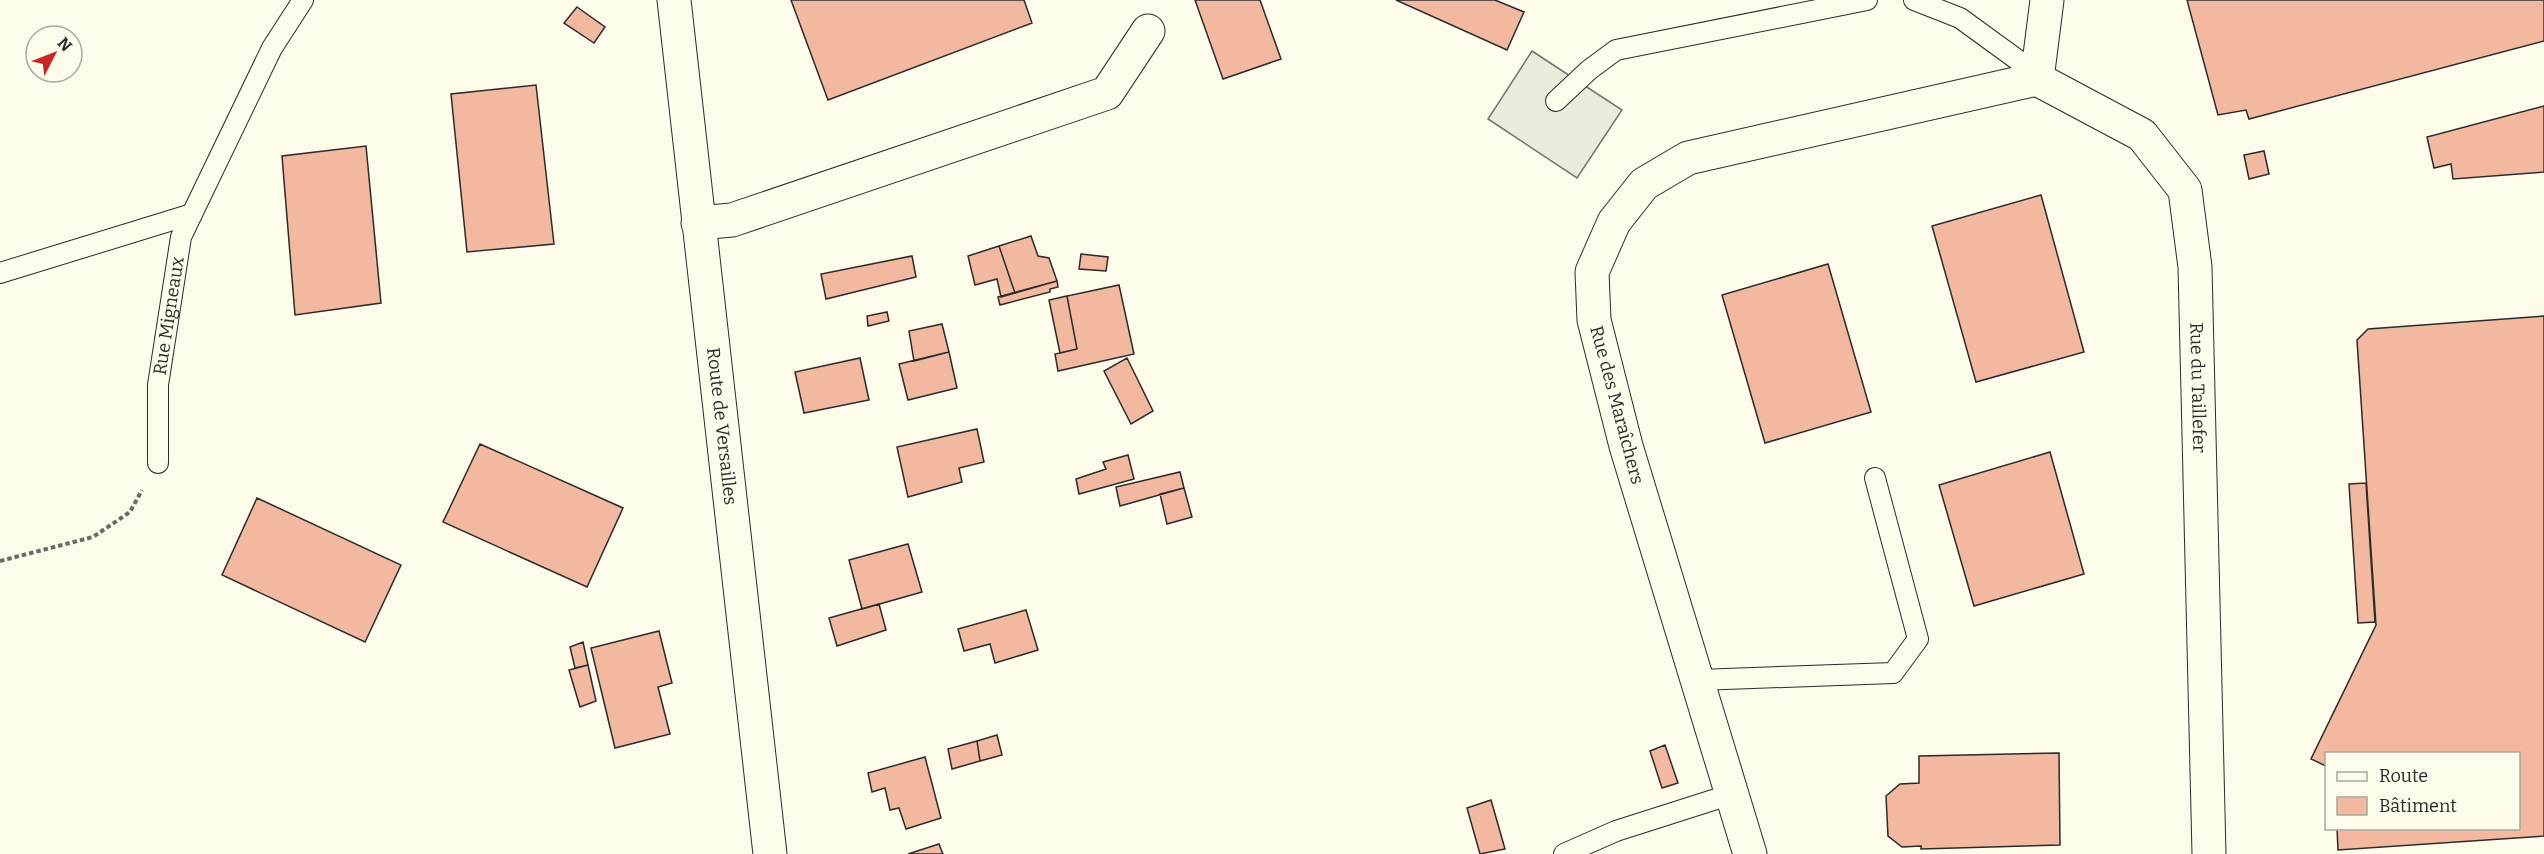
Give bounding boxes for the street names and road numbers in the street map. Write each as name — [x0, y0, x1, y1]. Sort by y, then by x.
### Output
street label: Rue Migneaux — [149, 255, 189, 377]
street label: Rue du Taillefer — [2185, 322, 2210, 453]
street label: Rue des Maraîchers — [1585, 323, 1649, 487]
street label: Route de Versailles — [702, 346, 742, 506]

